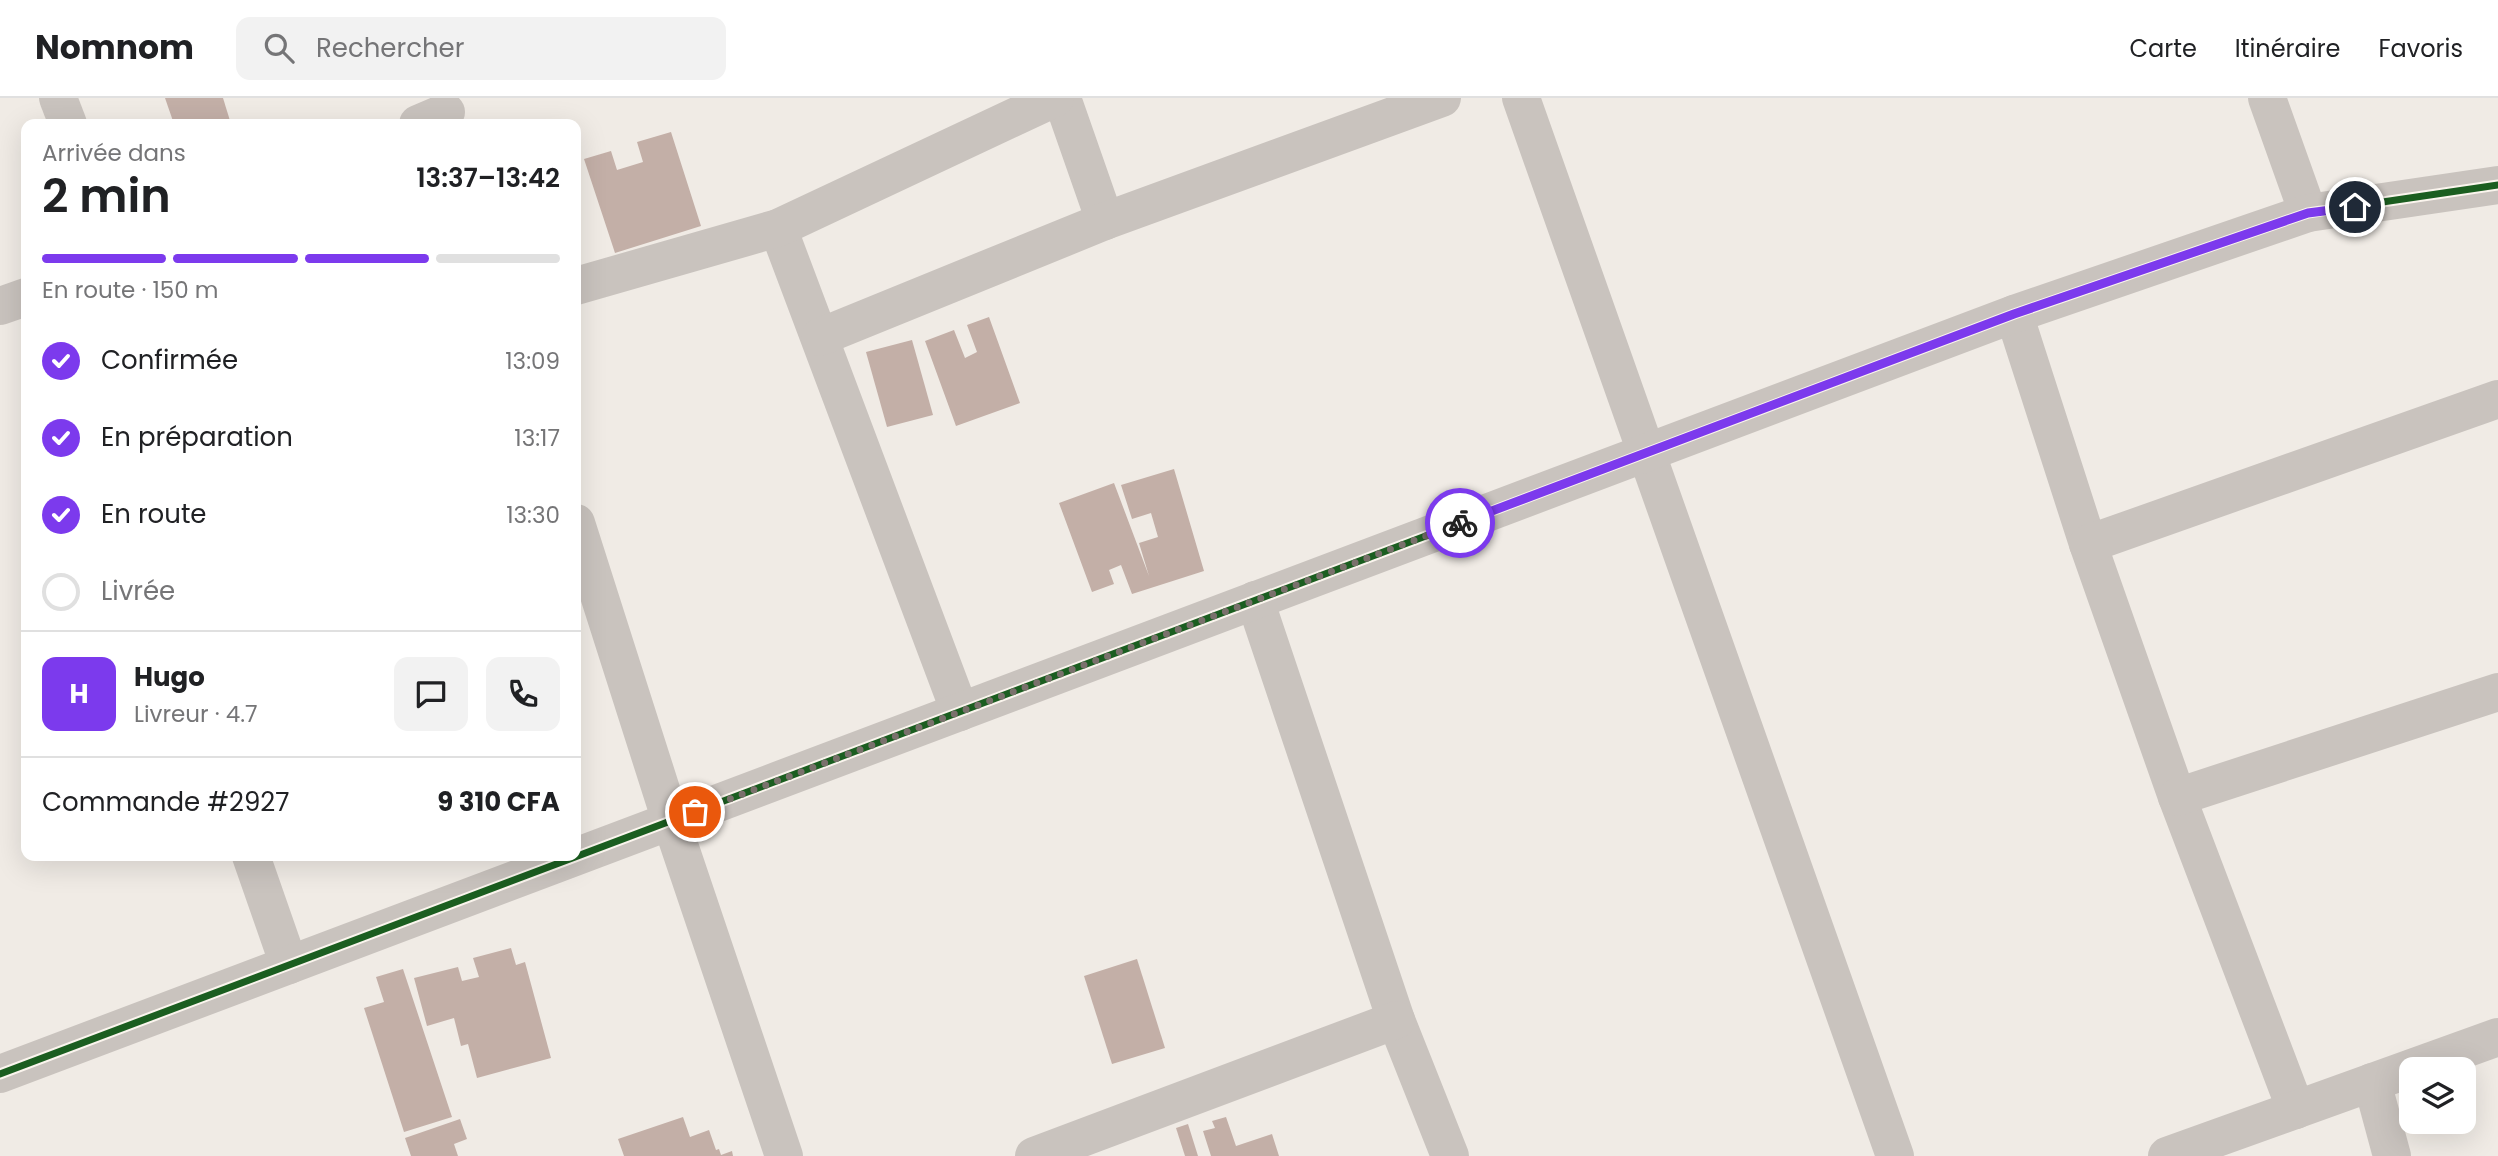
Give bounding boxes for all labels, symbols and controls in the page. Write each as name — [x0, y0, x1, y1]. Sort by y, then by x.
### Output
search box — [236, 17, 726, 80]
text: Nomnom — [35, 24, 194, 71]
icon: search — [260, 29, 298, 67]
text: Rechercher — [316, 30, 464, 66]
text: Carte — [2129, 32, 2197, 65]
text: Itinéraire — [2235, 32, 2340, 65]
text: Favoris — [2378, 32, 2463, 65]
text: Arrivée dans — [42, 137, 186, 169]
text: 13:37–13:42 — [416, 160, 560, 196]
text: 2 min — [42, 164, 171, 228]
pin — [2325, 177, 2385, 237]
icon: home — [2336, 188, 2374, 226]
text: En route · 150 m — [42, 274, 219, 306]
icon: check — [42, 342, 80, 380]
text: Confirmée — [101, 342, 238, 378]
text: 13:09 — [505, 345, 560, 377]
icon: check — [42, 419, 80, 457]
text: En préparation — [101, 419, 293, 455]
text: 13:17 — [514, 422, 560, 454]
courier — [1425, 488, 1495, 558]
icon: check — [42, 496, 80, 534]
text: En route — [101, 496, 206, 532]
text: 13:30 — [506, 499, 560, 531]
icon: bike — [1441, 504, 1479, 542]
text: Livrée — [101, 573, 175, 609]
button: chat — [394, 657, 468, 731]
button: phone — [486, 657, 560, 731]
text: Hugo — [134, 659, 205, 695]
text: H — [69, 676, 89, 712]
text: Livreur · 4.7 — [134, 698, 258, 730]
pin — [665, 782, 725, 842]
text: Commande #2927 — [42, 784, 289, 820]
text: 9 310 CFA — [437, 784, 560, 820]
icon: bag — [676, 793, 714, 831]
map controls — [2399, 1057, 2476, 1134]
button: layers — [2399, 1057, 2476, 1134]

